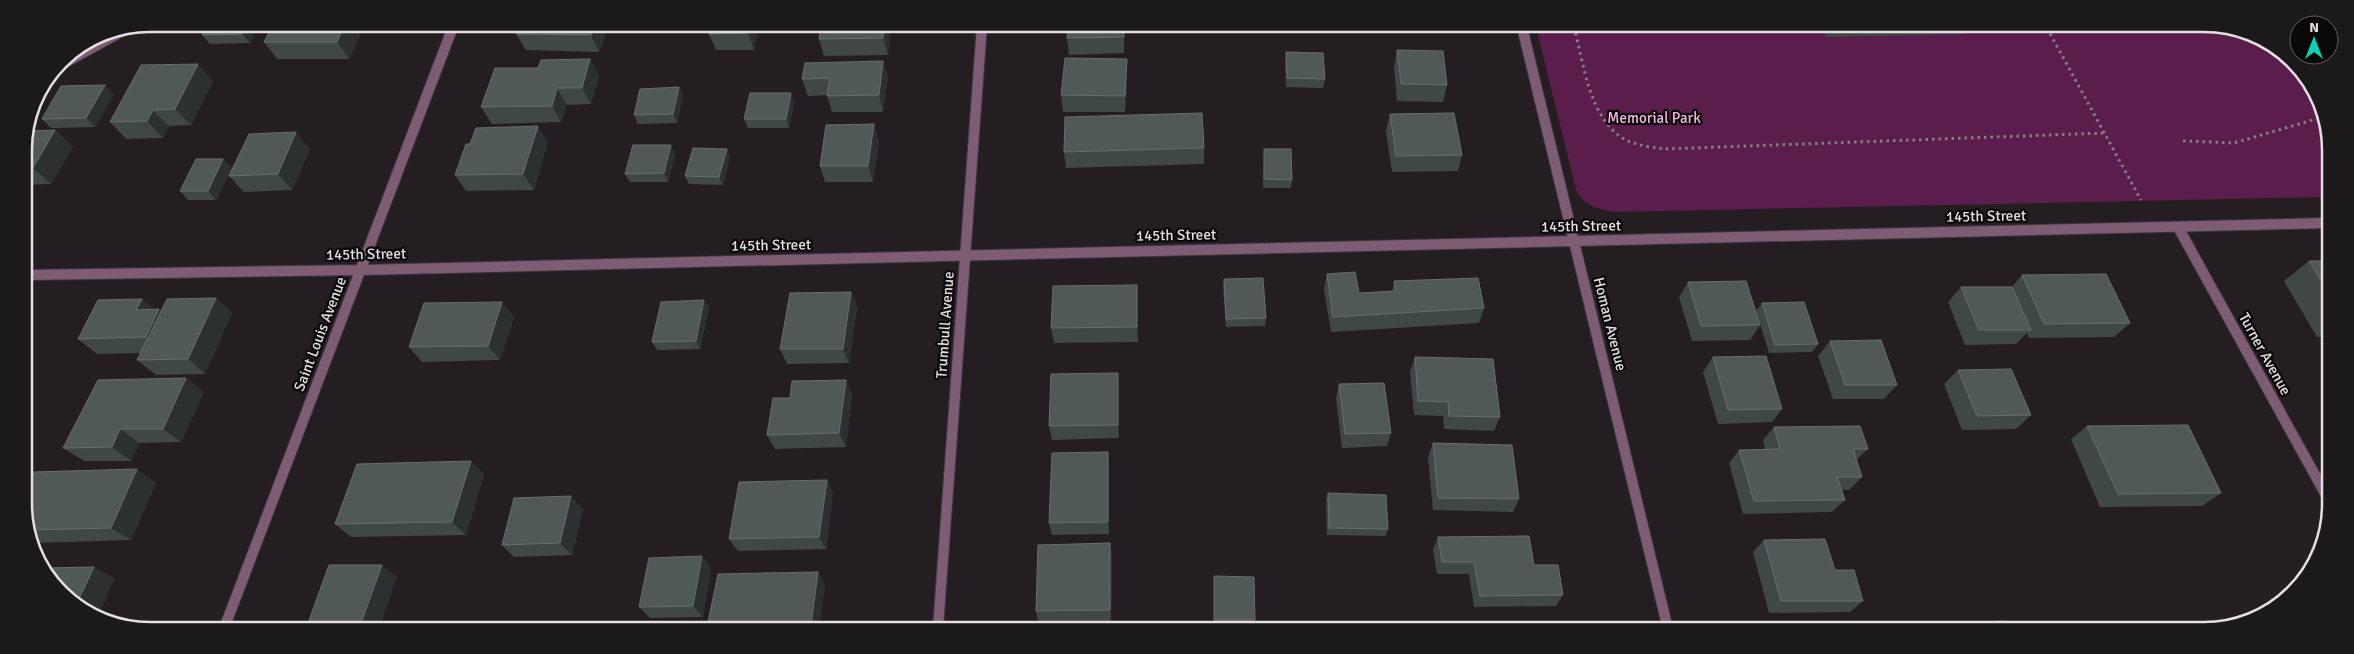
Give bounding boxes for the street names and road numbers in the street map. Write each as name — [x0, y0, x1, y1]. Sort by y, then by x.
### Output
street label: 145th Street — [1946, 206, 2026, 226]
street label: 145th Street — [1541, 216, 1621, 236]
street label: 145th Street — [1136, 225, 1216, 245]
street label: 145th Street — [731, 235, 811, 255]
street label: 145th Street — [326, 244, 406, 264]
street label: Trumbull Avenue — [932, 271, 958, 379]
street label: Saint Louis Avenue — [290, 274, 350, 394]
street label: Homan Avenue — [1590, 275, 1630, 373]
street label: Turner Avenue — [2235, 310, 2295, 398]

